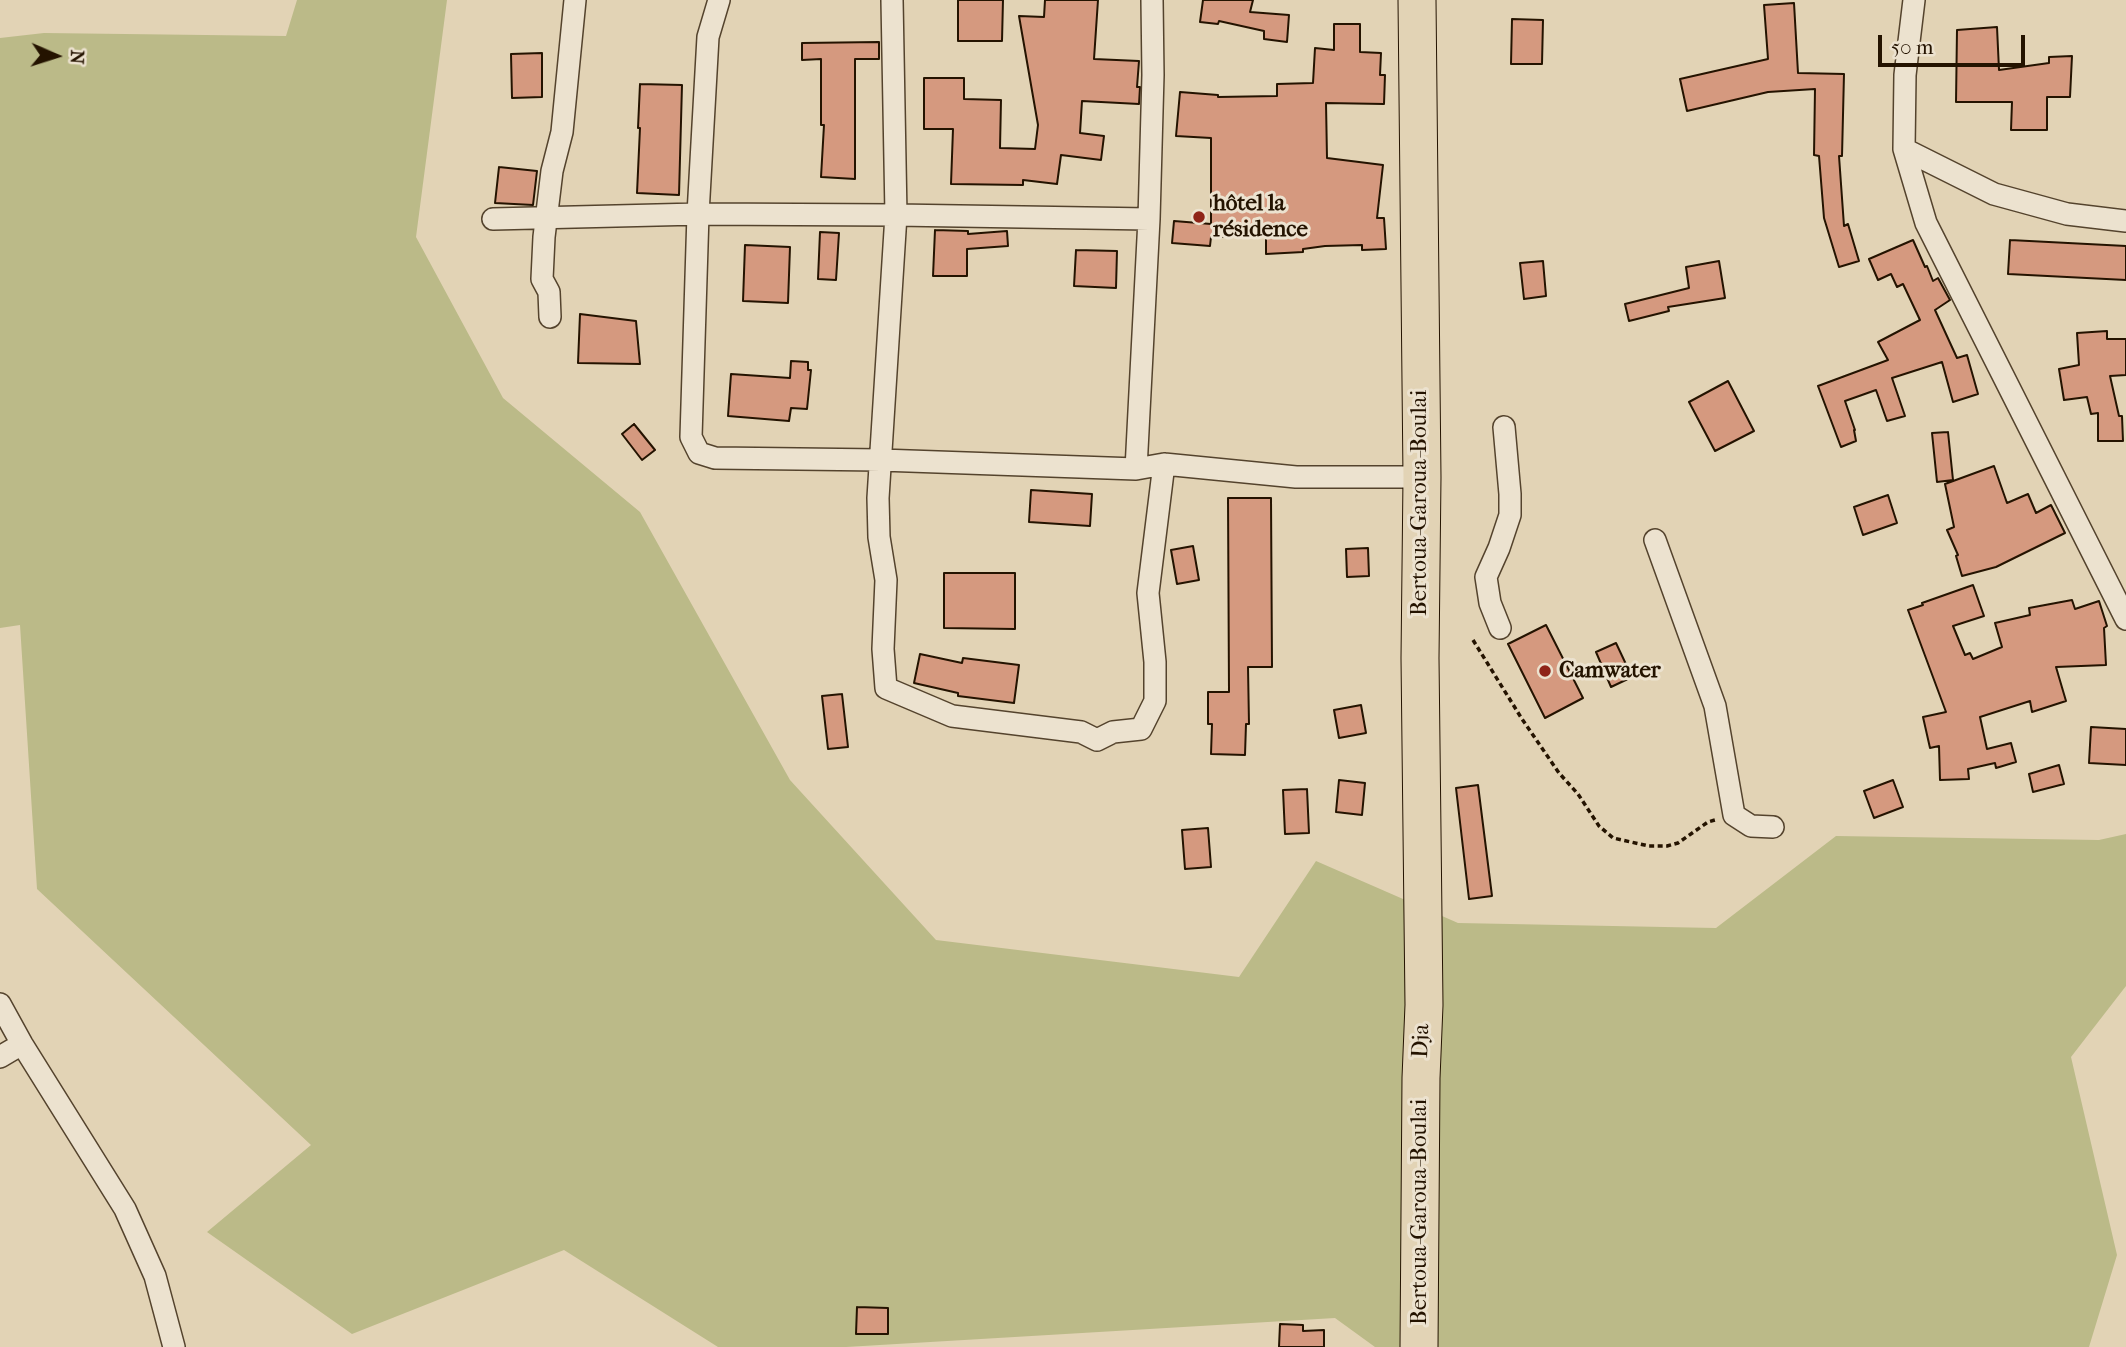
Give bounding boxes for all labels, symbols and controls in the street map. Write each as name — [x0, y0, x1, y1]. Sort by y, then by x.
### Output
north arrow — [21, 21, 91, 91]
scale bar — [1881, 21, 2028, 65]
text: 50 m — [1891, 35, 1934, 59]
text: N — [66, 49, 88, 65]
place label: hôtel la résidence — [1213, 190, 1308, 244]
marker: hôtel la résidence — [1191, 209, 1207, 225]
street label: Bertoua-Garoua-Boulai — [1406, 390, 1434, 616]
place label: Camwater — [1559, 657, 1661, 685]
marker: Camwater — [1537, 663, 1553, 679]
street label: Dja — [1408, 1023, 1436, 1059]
street label: Bertoua-Garoua-Boulai — [1406, 1099, 1434, 1325]

